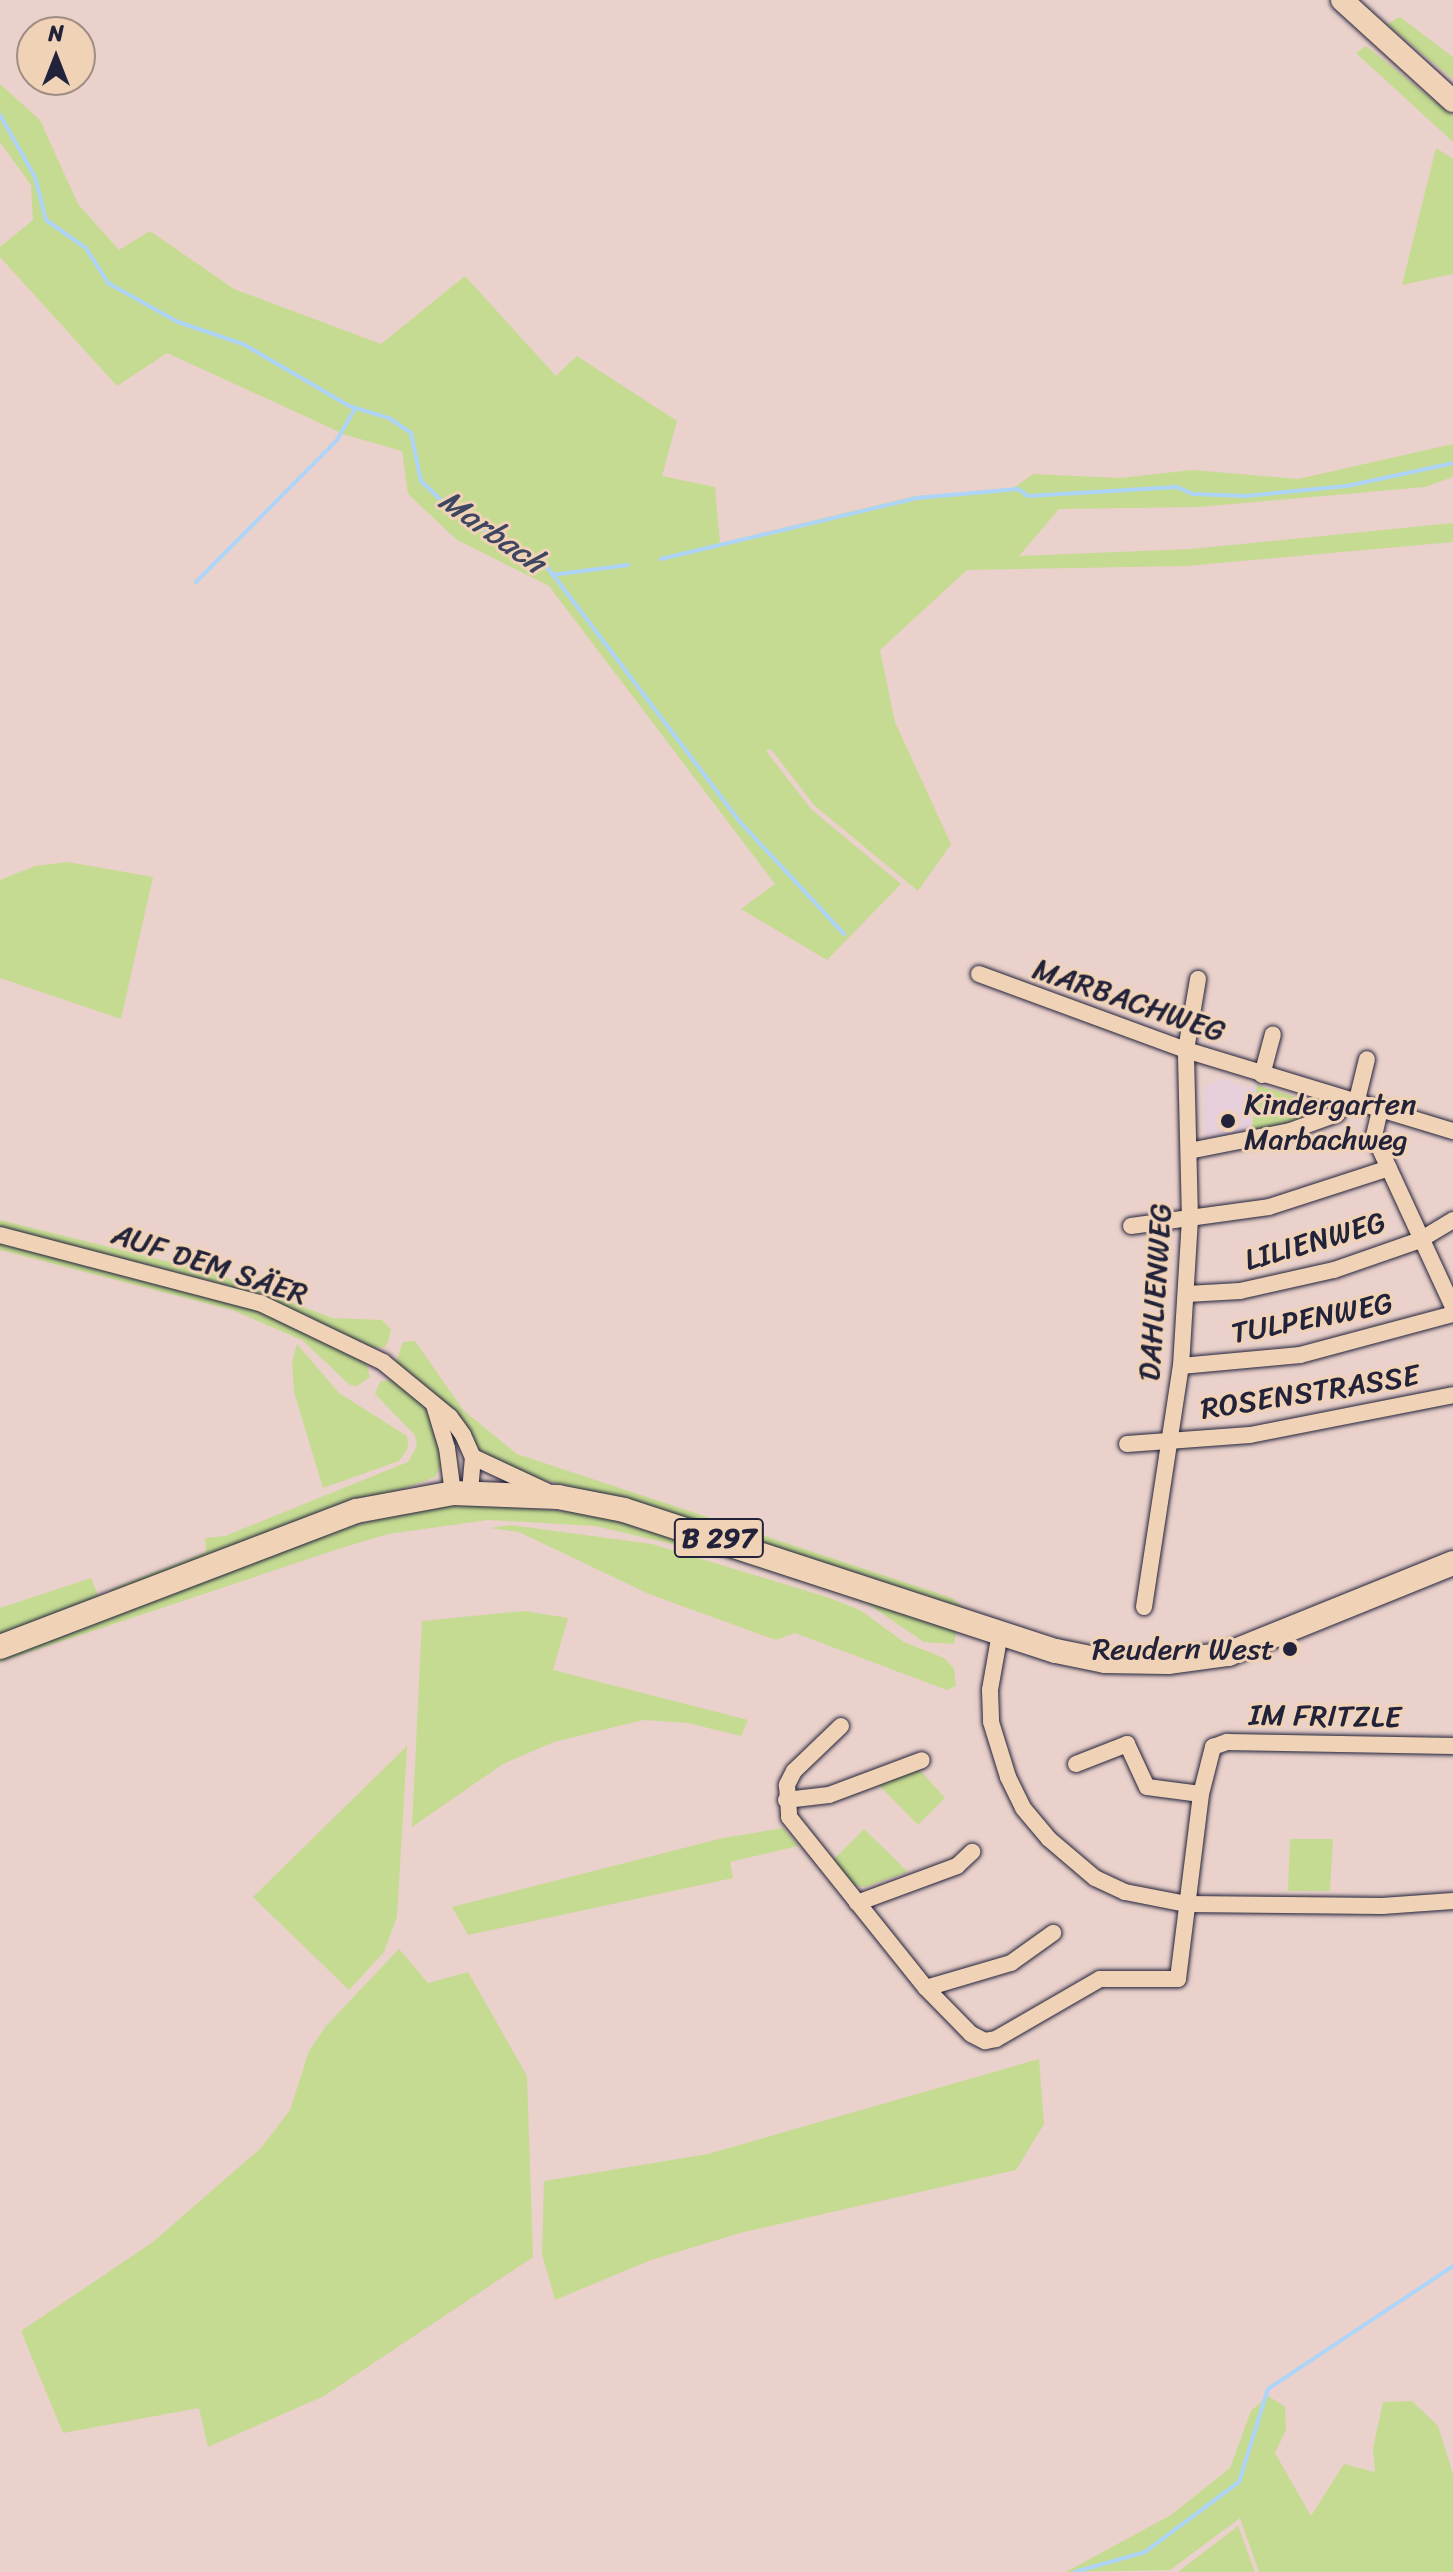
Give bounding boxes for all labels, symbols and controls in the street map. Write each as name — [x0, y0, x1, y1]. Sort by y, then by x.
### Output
text: N — [48, 14, 64, 53]
north arrow — [16, 16, 96, 96]
water label: Marbach — [431, 482, 553, 582]
street label: MARBACHWEG — [1028, 950, 1230, 1050]
place label: Kindergarten Marbachweg — [1244, 1086, 1416, 1156]
marker: Kindergarten Marbachweg — [1219, 1112, 1237, 1130]
street label: DAHLIENWEG — [1131, 1202, 1179, 1382]
street label: LILIENWEG — [1240, 1204, 1390, 1278]
street label: AUF DEM SÄER — [107, 1215, 313, 1313]
street label: TULPENWEG — [1228, 1285, 1396, 1351]
street label: ROSENSTRASSE — [1198, 1357, 1422, 1427]
road number: B 297 — [673, 1514, 765, 1562]
place label: Reudern West — [1092, 1631, 1274, 1667]
marker: Reudern West — [1281, 1640, 1299, 1658]
street label: IM FRITZLE — [1248, 1697, 1402, 1735]

